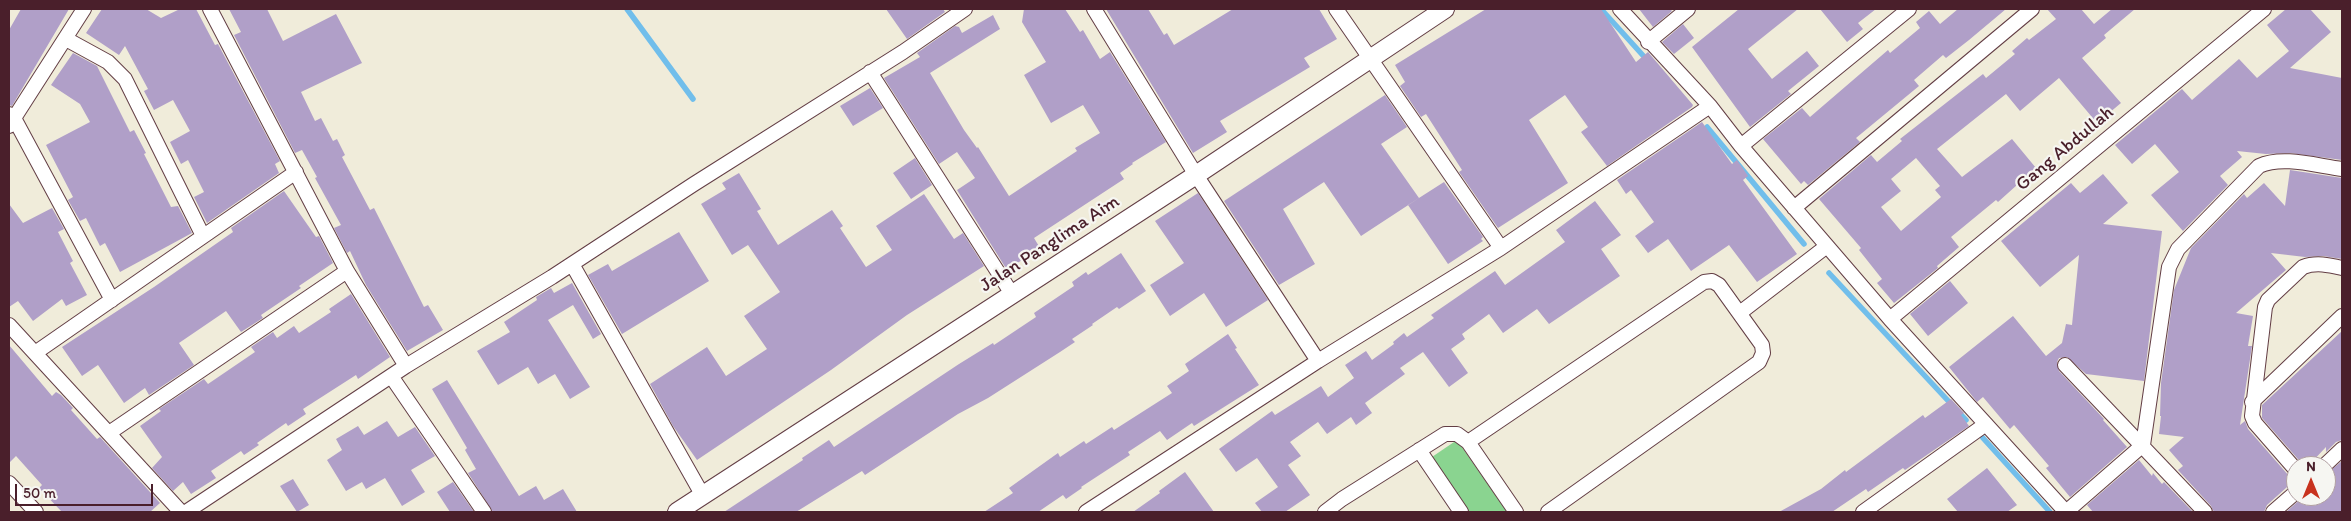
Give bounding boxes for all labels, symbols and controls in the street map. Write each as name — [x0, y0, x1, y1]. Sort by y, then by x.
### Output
street label: Gang Abdullah — [2012, 102, 2118, 196]
street label: Jalan Panglima Aim — [976, 190, 1124, 298]
north arrow — [2286, 456, 2336, 506]
text: N — [2306, 458, 2316, 475]
scale bar — [18, 474, 155, 506]
text: 50 m — [23, 484, 56, 502]

